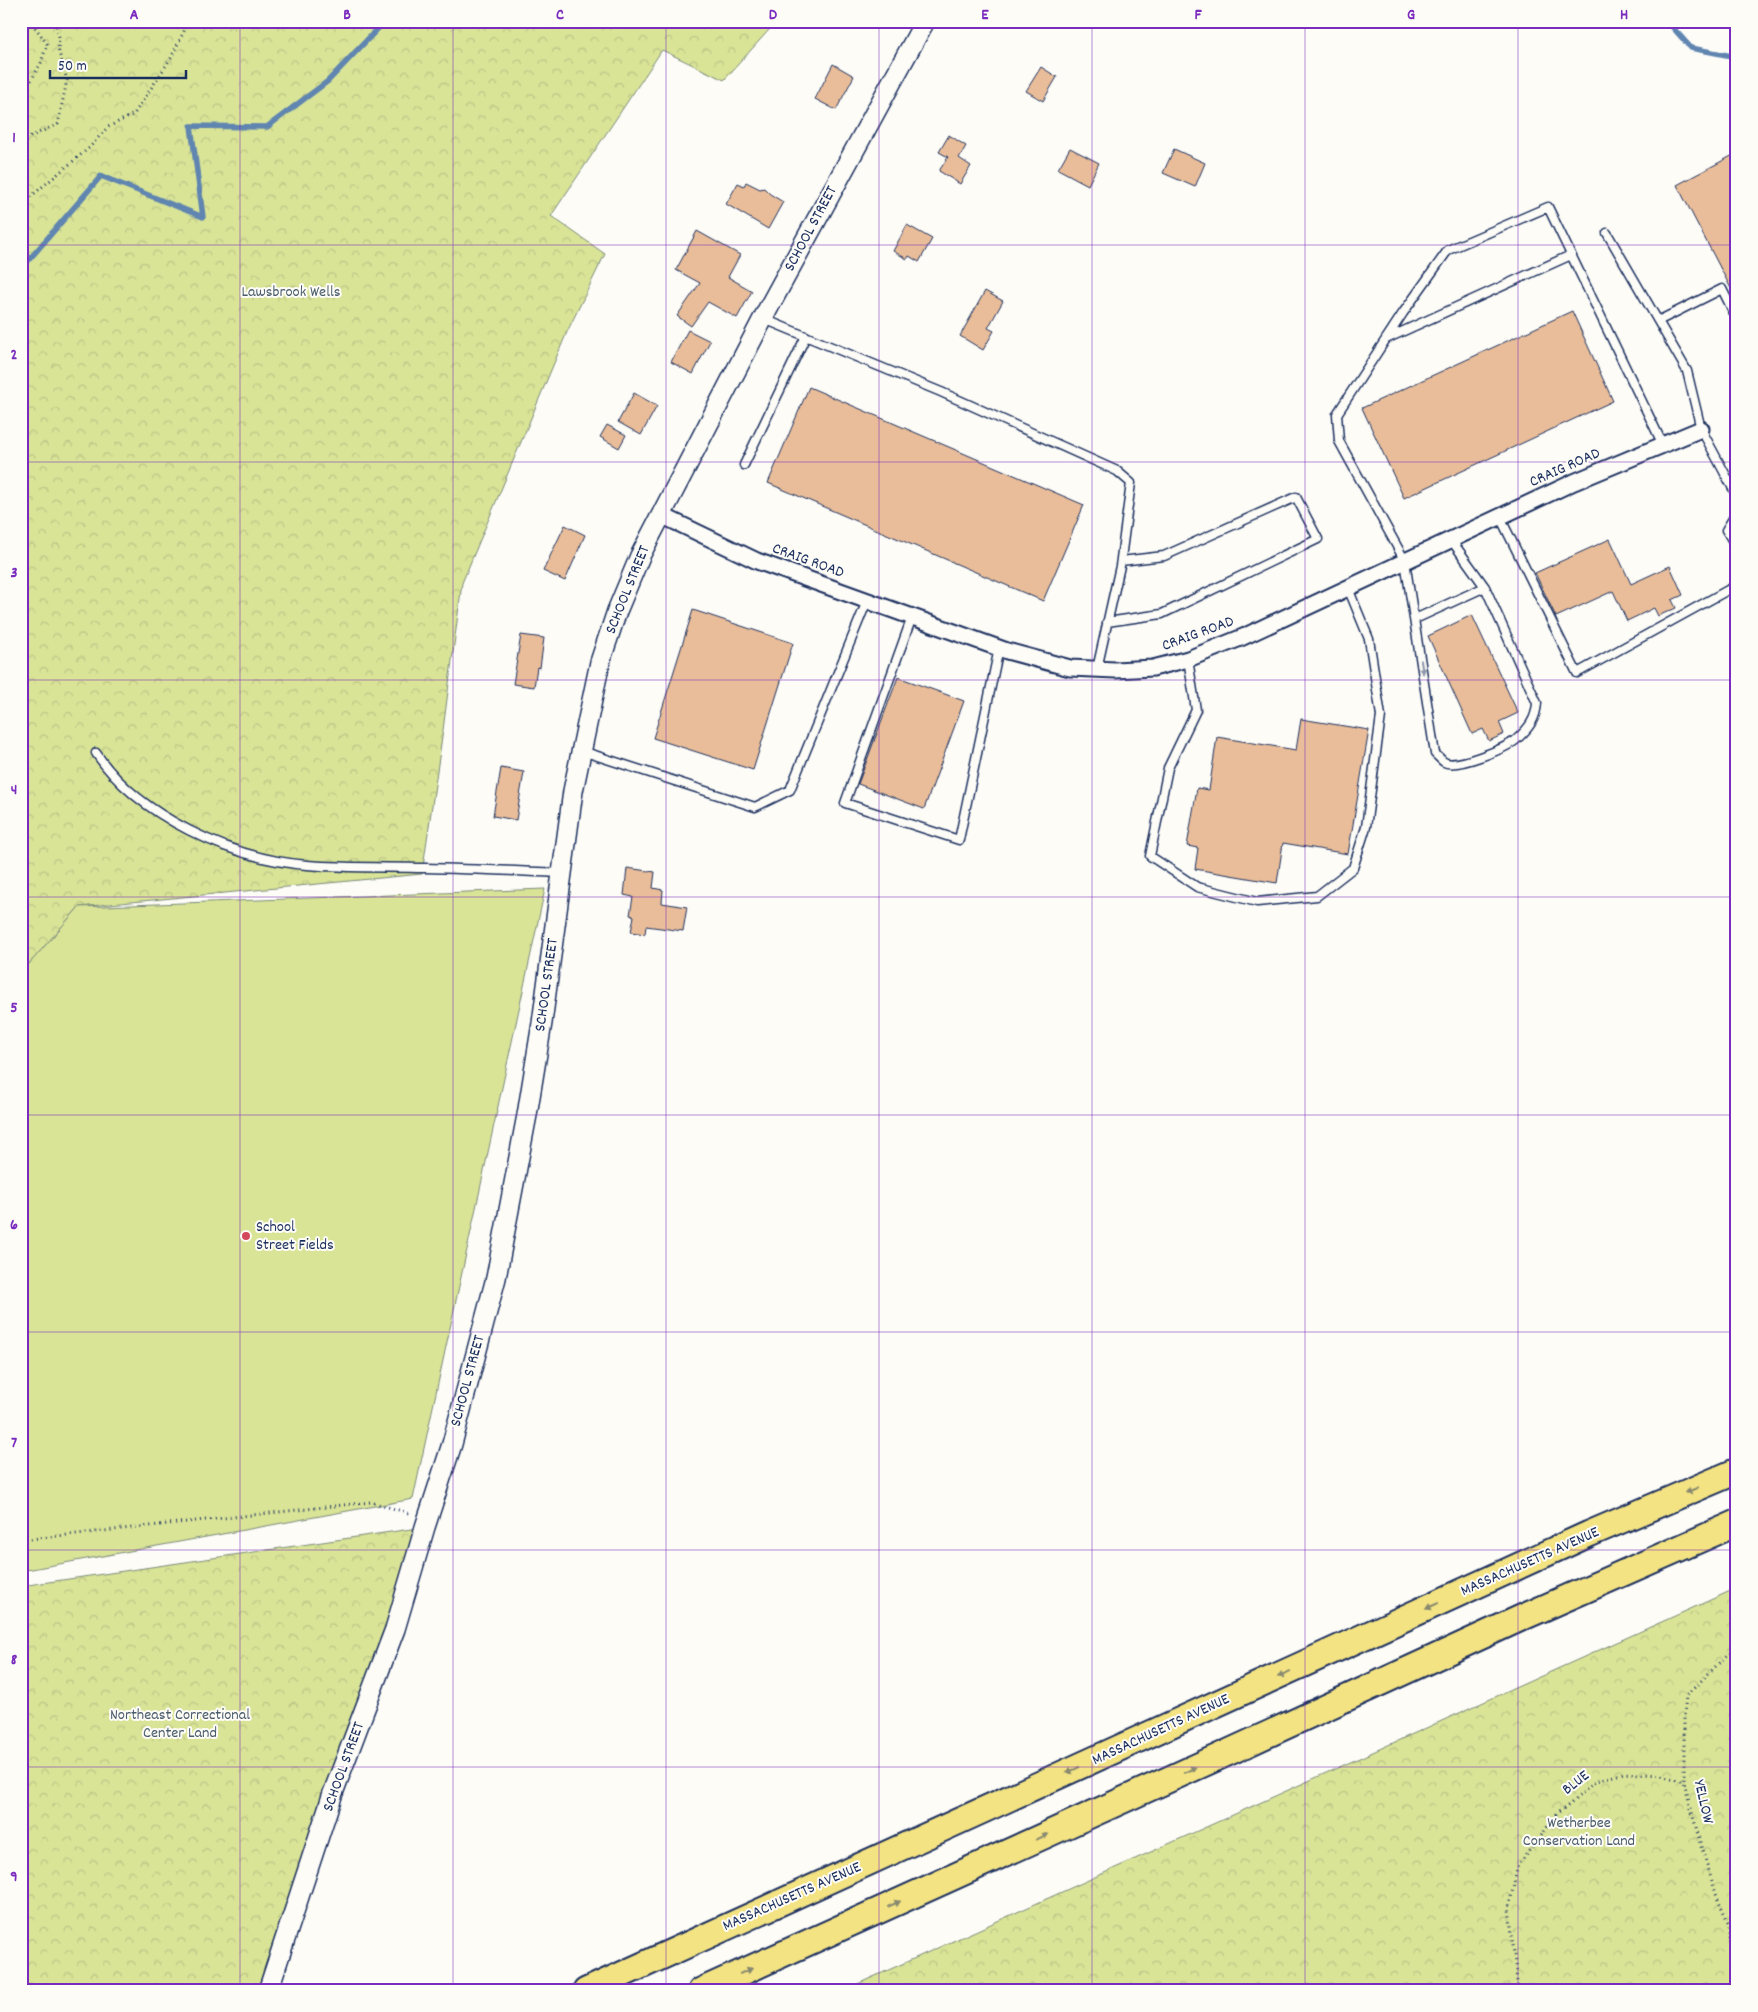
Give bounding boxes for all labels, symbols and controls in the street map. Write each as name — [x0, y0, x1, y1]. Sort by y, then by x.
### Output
text: A — [130, 4, 139, 27]
text: B — [343, 4, 351, 27]
text: C — [556, 4, 564, 27]
text: D — [769, 4, 778, 27]
text: E — [981, 4, 989, 27]
text: F — [1194, 4, 1202, 27]
text: G — [1407, 4, 1415, 27]
text: H — [1620, 4, 1628, 27]
scale bar — [50, 48, 186, 80]
text: 50 m — [58, 56, 87, 78]
text: 1 — [12, 127, 16, 150]
street label: SCHOOL STREET — [779, 182, 843, 276]
park label: Lawsbrook Wells — [242, 281, 341, 304]
text: 2 — [11, 344, 18, 367]
street label: CRAIG ROAD — [1526, 442, 1604, 494]
street label: CRAIG ROAD — [769, 537, 847, 585]
street label: SCHOOL STREET — [600, 542, 656, 638]
text: 3 — [10, 562, 18, 585]
street label: CRAIG ROAD — [1159, 610, 1237, 658]
one-way arrow — [1418, 659, 1426, 675]
text: 4 — [11, 779, 17, 802]
street label: SCHOOL STREET — [529, 936, 565, 1033]
text: 5 — [10, 997, 18, 1020]
text: 6 — [10, 1214, 18, 1237]
place label: School Street Fields — [256, 1216, 334, 1257]
marker: School Street Fields — [240, 1230, 252, 1242]
street label: SCHOOL STREET — [445, 1332, 491, 1429]
text: 7 — [11, 1432, 17, 1455]
one-way arrow — [1685, 1486, 1699, 1494]
street label: MASSACHUSETTS AVENUE — [1457, 1521, 1603, 1603]
one-way arrow — [1425, 1603, 1439, 1611]
text: 8 — [11, 1649, 18, 1672]
one-way arrow — [1277, 1670, 1291, 1678]
street label: MASSACHUSETTS AVENUE — [1089, 1688, 1234, 1772]
park label: Northeast Correctional Center Land — [110, 1704, 250, 1745]
street label: SCHOOL STREET — [317, 1718, 371, 1815]
street label: BLUE — [1557, 1765, 1595, 1801]
one-way arrow — [1183, 1766, 1197, 1774]
one-way arrow — [1066, 1767, 1080, 1775]
street label: YELLOW — [1687, 1778, 1719, 1827]
park label: Wetherbee Conservation Land — [1523, 1812, 1635, 1853]
one-way arrow — [1035, 1833, 1049, 1841]
street label: MASSACHUSETTS AVENUE — [719, 1856, 865, 1938]
text: 9 — [10, 1866, 18, 1889]
one-way arrow — [887, 1899, 901, 1907]
one-way arrow — [739, 1966, 753, 1974]

